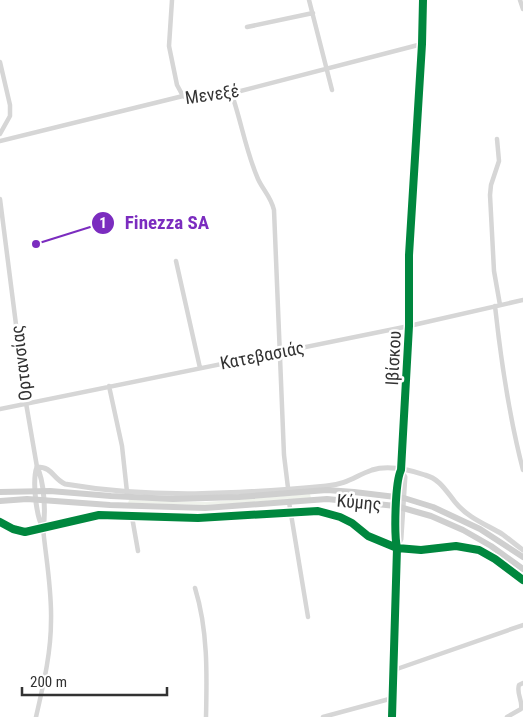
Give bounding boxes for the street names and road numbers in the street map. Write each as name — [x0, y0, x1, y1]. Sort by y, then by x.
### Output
street label: Μενεξέ — [184, 80, 240, 108]
street label: Ορτανσίας — [6, 324, 36, 402]
street label: Ιβίσκου — [381, 330, 405, 386]
street label: Κατεβασιάς — [218, 337, 306, 373]
street label: Κύμης — [336, 490, 382, 514]

